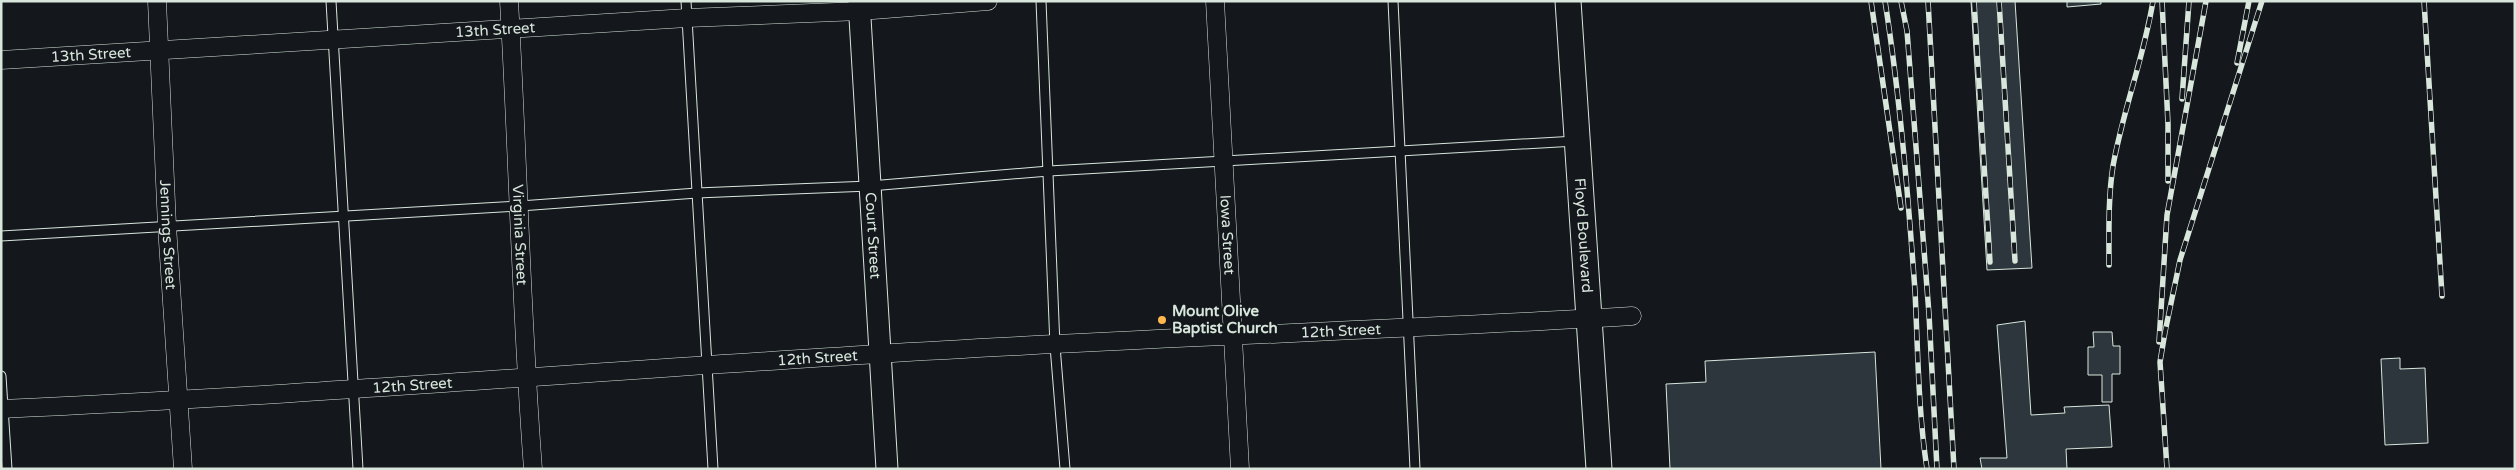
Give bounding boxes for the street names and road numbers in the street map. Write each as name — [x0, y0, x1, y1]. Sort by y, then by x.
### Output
street label: 13th Street — [454, 18, 536, 41]
street label: 13th Street — [50, 43, 132, 66]
street label: Floyd Boulevard — [1571, 177, 1596, 294]
street label: Jennings Street — [156, 179, 180, 291]
street label: Virginia Street — [509, 184, 531, 286]
street label: Court Street — [861, 192, 885, 280]
street label: Iowa Street — [1216, 194, 1239, 275]
street label: 12th Street — [1300, 320, 1382, 342]
street label: 12th Street — [777, 346, 858, 369]
street label: 12th Street — [372, 374, 453, 397]

